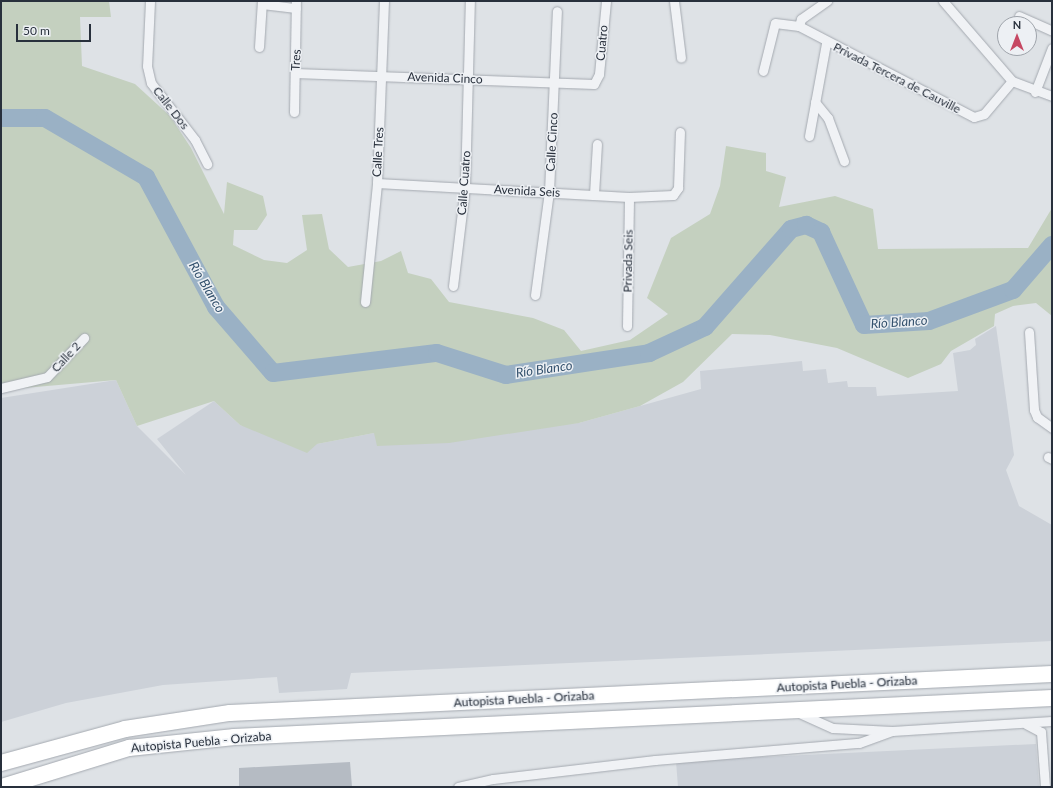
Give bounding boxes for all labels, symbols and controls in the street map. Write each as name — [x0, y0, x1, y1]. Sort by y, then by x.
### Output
scale bar — [18, 16, 93, 42]
north arrow — [997, 16, 1037, 56]
text: N — [1013, 18, 1021, 31]
text: 50 m — [23, 23, 50, 38]
street label: Cuatro — [593, 25, 611, 61]
street label: Privada Tercera de Cauville — [831, 40, 963, 116]
street label: Tres — [288, 49, 304, 71]
street label: Avenida Cinco — [407, 69, 483, 87]
street label: Calle Dos — [150, 84, 192, 132]
street label: Calle Cinco — [543, 112, 561, 172]
street label: Calle Tres — [369, 126, 387, 178]
street label: Calle Cuatro — [455, 150, 473, 216]
street label: Avenida Seis — [494, 182, 560, 200]
street label: Privada Seis — [620, 229, 636, 293]
water label: Río Blanco — [186, 259, 228, 315]
water label: Río Blanco — [870, 312, 928, 332]
street label: Calle 2 — [48, 339, 84, 375]
water label: Río Blanco — [515, 357, 573, 381]
street label: Autopista Puebla - Orizaba — [776, 673, 918, 695]
street label: Autopista Puebla - Orizaba — [453, 688, 595, 710]
street label: Autopista Puebla - Orizaba — [130, 729, 272, 755]

